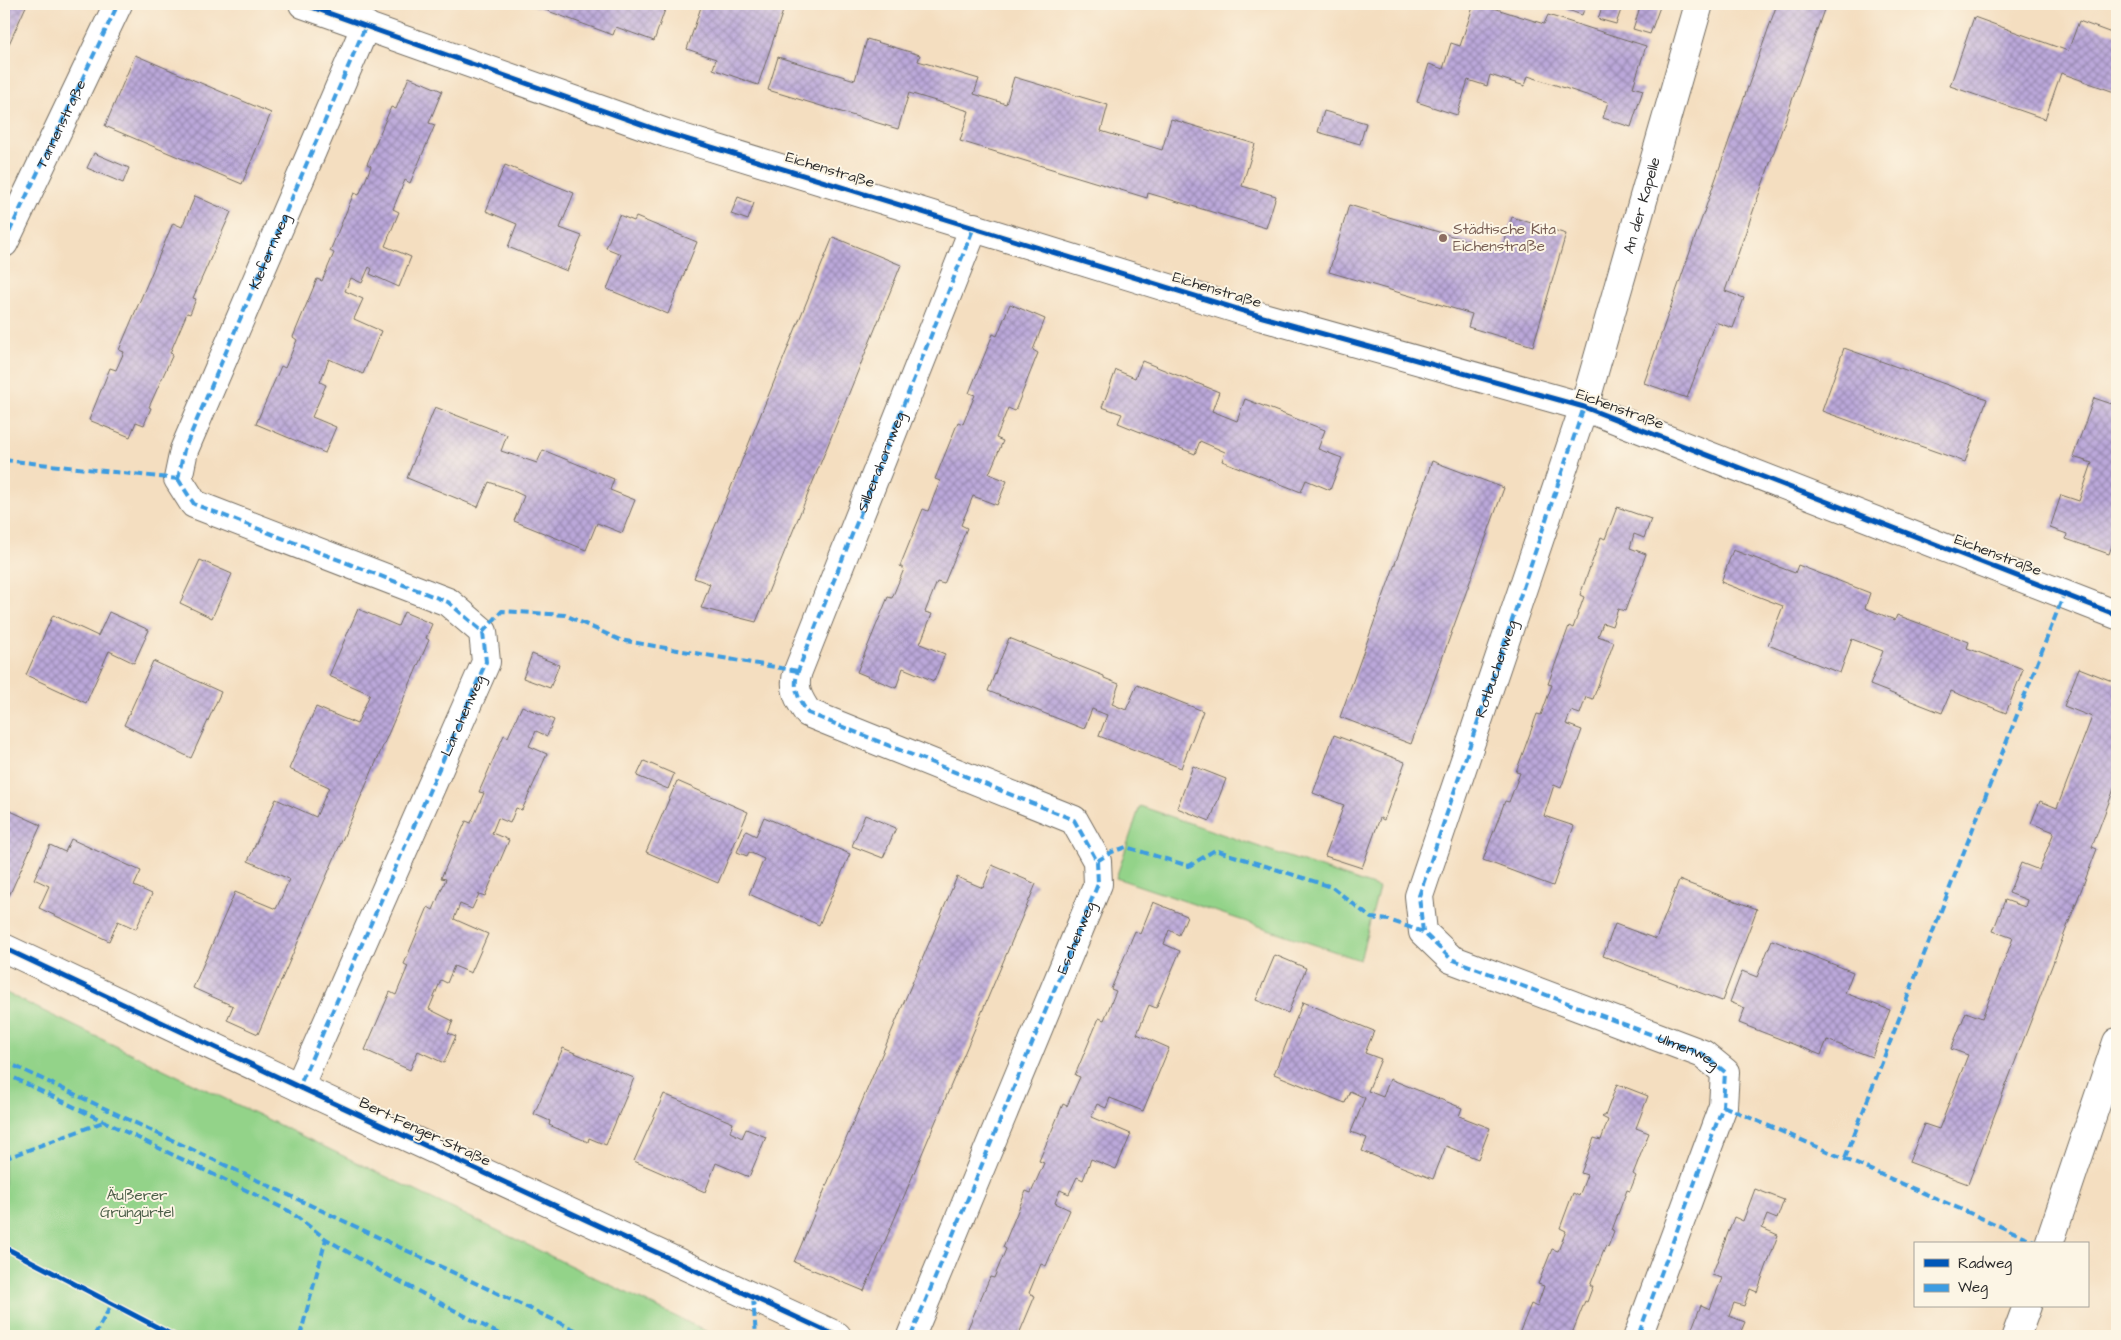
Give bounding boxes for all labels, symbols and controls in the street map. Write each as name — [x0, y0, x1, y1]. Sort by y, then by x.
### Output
street label: Tannenstraße — [31, 76, 91, 172]
street label: Eichenstraße — [783, 147, 877, 193]
street label: An der Kapelle — [1618, 155, 1665, 256]
street label: Kiefernweg — [244, 210, 296, 292]
place label: Städtische Kita Eichenstraße — [1453, 219, 1556, 257]
marker: Städtische Kita Eichenstraße — [1437, 232, 1449, 244]
street label: Eichenstraße — [1170, 267, 1264, 313]
street label: Eichenstraße — [1573, 383, 1667, 435]
street label: Silberahornweg — [852, 408, 911, 515]
street label: Eichenstraße — [1951, 529, 2045, 581]
street label: Rotbuchenweg — [1469, 617, 1523, 720]
street label: Lärchenweg — [435, 671, 491, 759]
street label: Eschenweg — [1051, 898, 1101, 977]
street label: Ulmenweg — [1655, 1027, 1724, 1075]
street label: Bert-Fenger-Straße — [355, 1092, 494, 1173]
park label: Äußerer Grüngürtel — [100, 1185, 174, 1224]
legend — [1914, 1242, 2088, 1308]
text: Radweg — [1958, 1253, 2012, 1275]
text: Weg — [1958, 1277, 1988, 1299]

